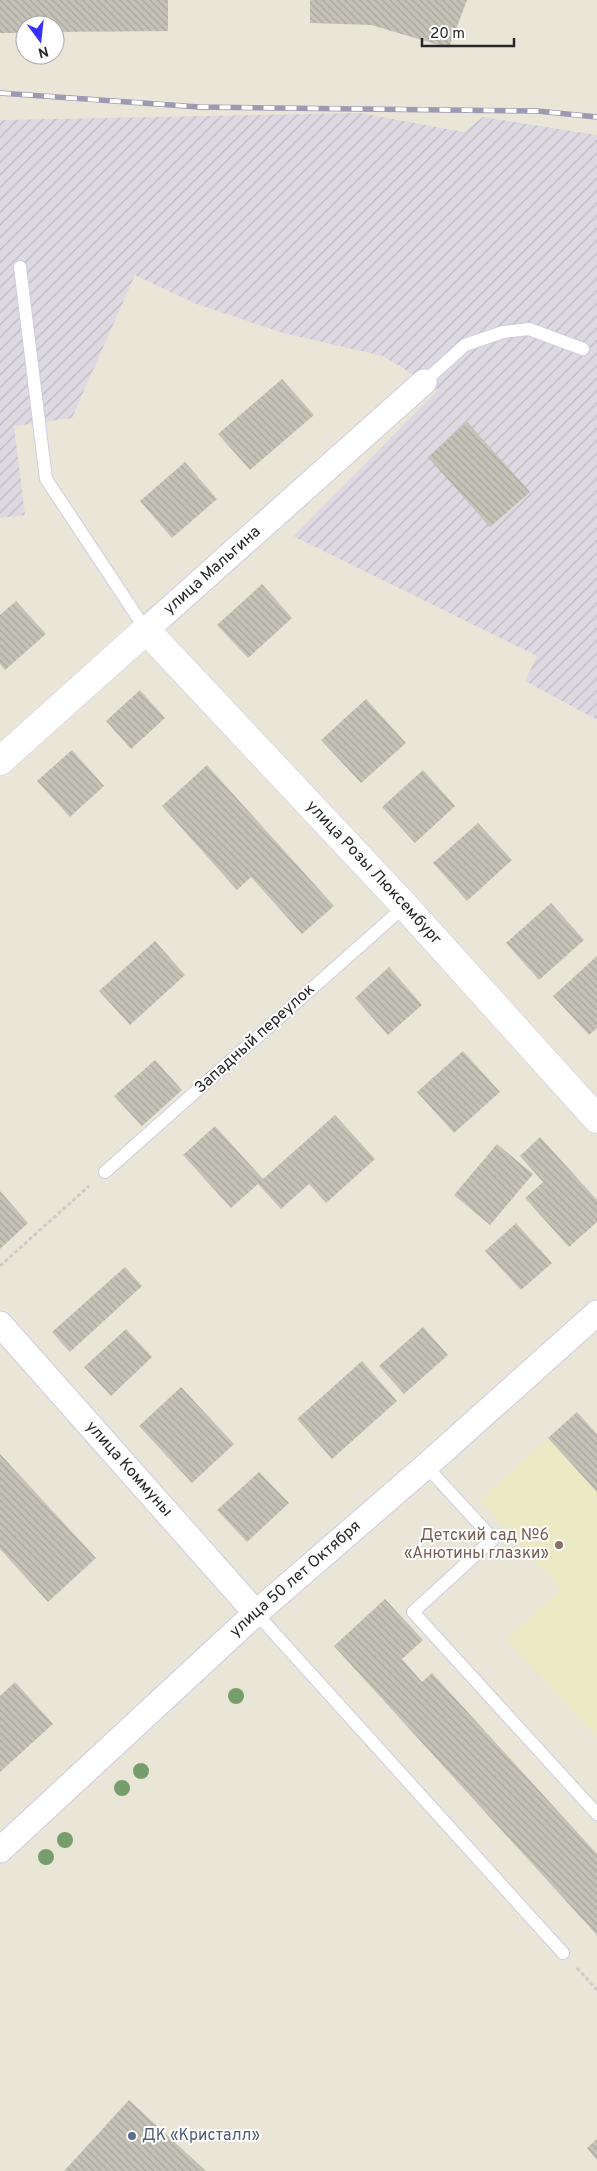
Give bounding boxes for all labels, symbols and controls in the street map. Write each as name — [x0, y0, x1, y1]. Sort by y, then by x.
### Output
north arrow — [15, 15, 65, 65]
scale bar — [422, 15, 514, 47]
text: 20 m — [430, 25, 465, 44]
text: N — [36, 42, 50, 61]
street label: улица Мальгина — [160, 522, 265, 619]
street label: улица Розы Люксембург — [301, 797, 446, 950]
street label: Западный переулок — [191, 980, 319, 1098]
street label: улица Коммуны — [81, 1417, 176, 1521]
street label: улица 50 лет Октября — [226, 1517, 365, 1642]
place label: Детский сад №6 «Анютины глазки» — [404, 1526, 549, 1564]
marker: Детский сад №6 «Анютины глазки» — [553, 1539, 565, 1551]
place label: ДК «Кристалл» — [142, 2126, 260, 2146]
marker: ДК «Кристалл» — [126, 2130, 138, 2142]

